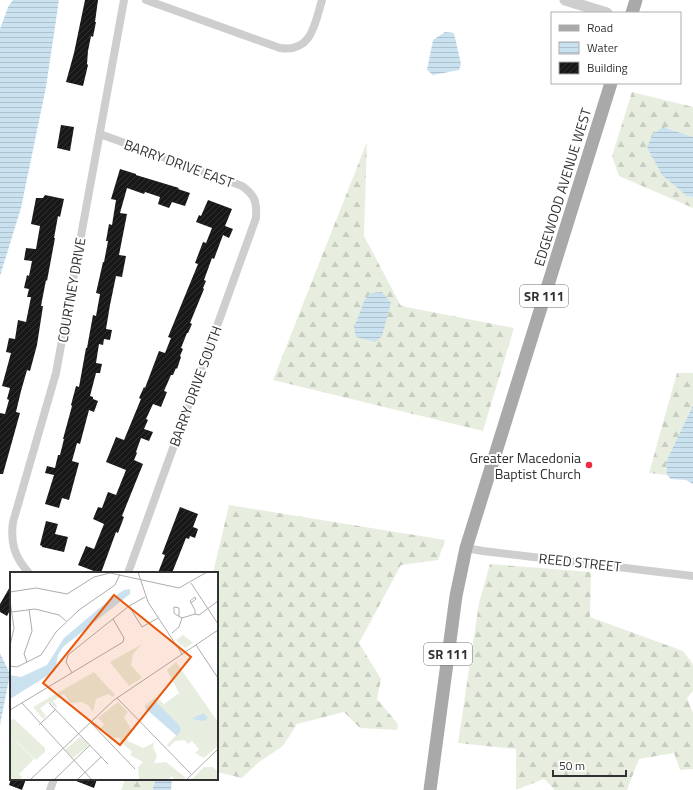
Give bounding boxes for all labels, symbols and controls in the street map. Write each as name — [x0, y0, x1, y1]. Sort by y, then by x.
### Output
legend — [551, 12, 681, 84]
text: Road — [587, 18, 613, 37]
text: Water — [587, 38, 618, 57]
text: Building — [587, 58, 628, 77]
street label: EDGEWOOD AVENUE WEST — [528, 105, 596, 269]
street label: BARRY DRIVE EAST — [121, 133, 237, 193]
street label: COURTNEY DRIVE — [51, 236, 91, 344]
road number: SR 111 — [520, 285, 568, 307]
street label: BARRY DRIVE SOUTH — [163, 323, 227, 449]
place label: Greater Macedonia Baptist Church — [469, 447, 581, 484]
marker: Greater Macedonia Baptist Church — [584, 460, 594, 470]
street label: REED STREET — [538, 547, 623, 577]
inset map — [10, 572, 218, 780]
road number: SR 111 — [424, 643, 472, 665]
scale bar — [553, 752, 626, 778]
text: 50 m — [559, 756, 585, 775]

